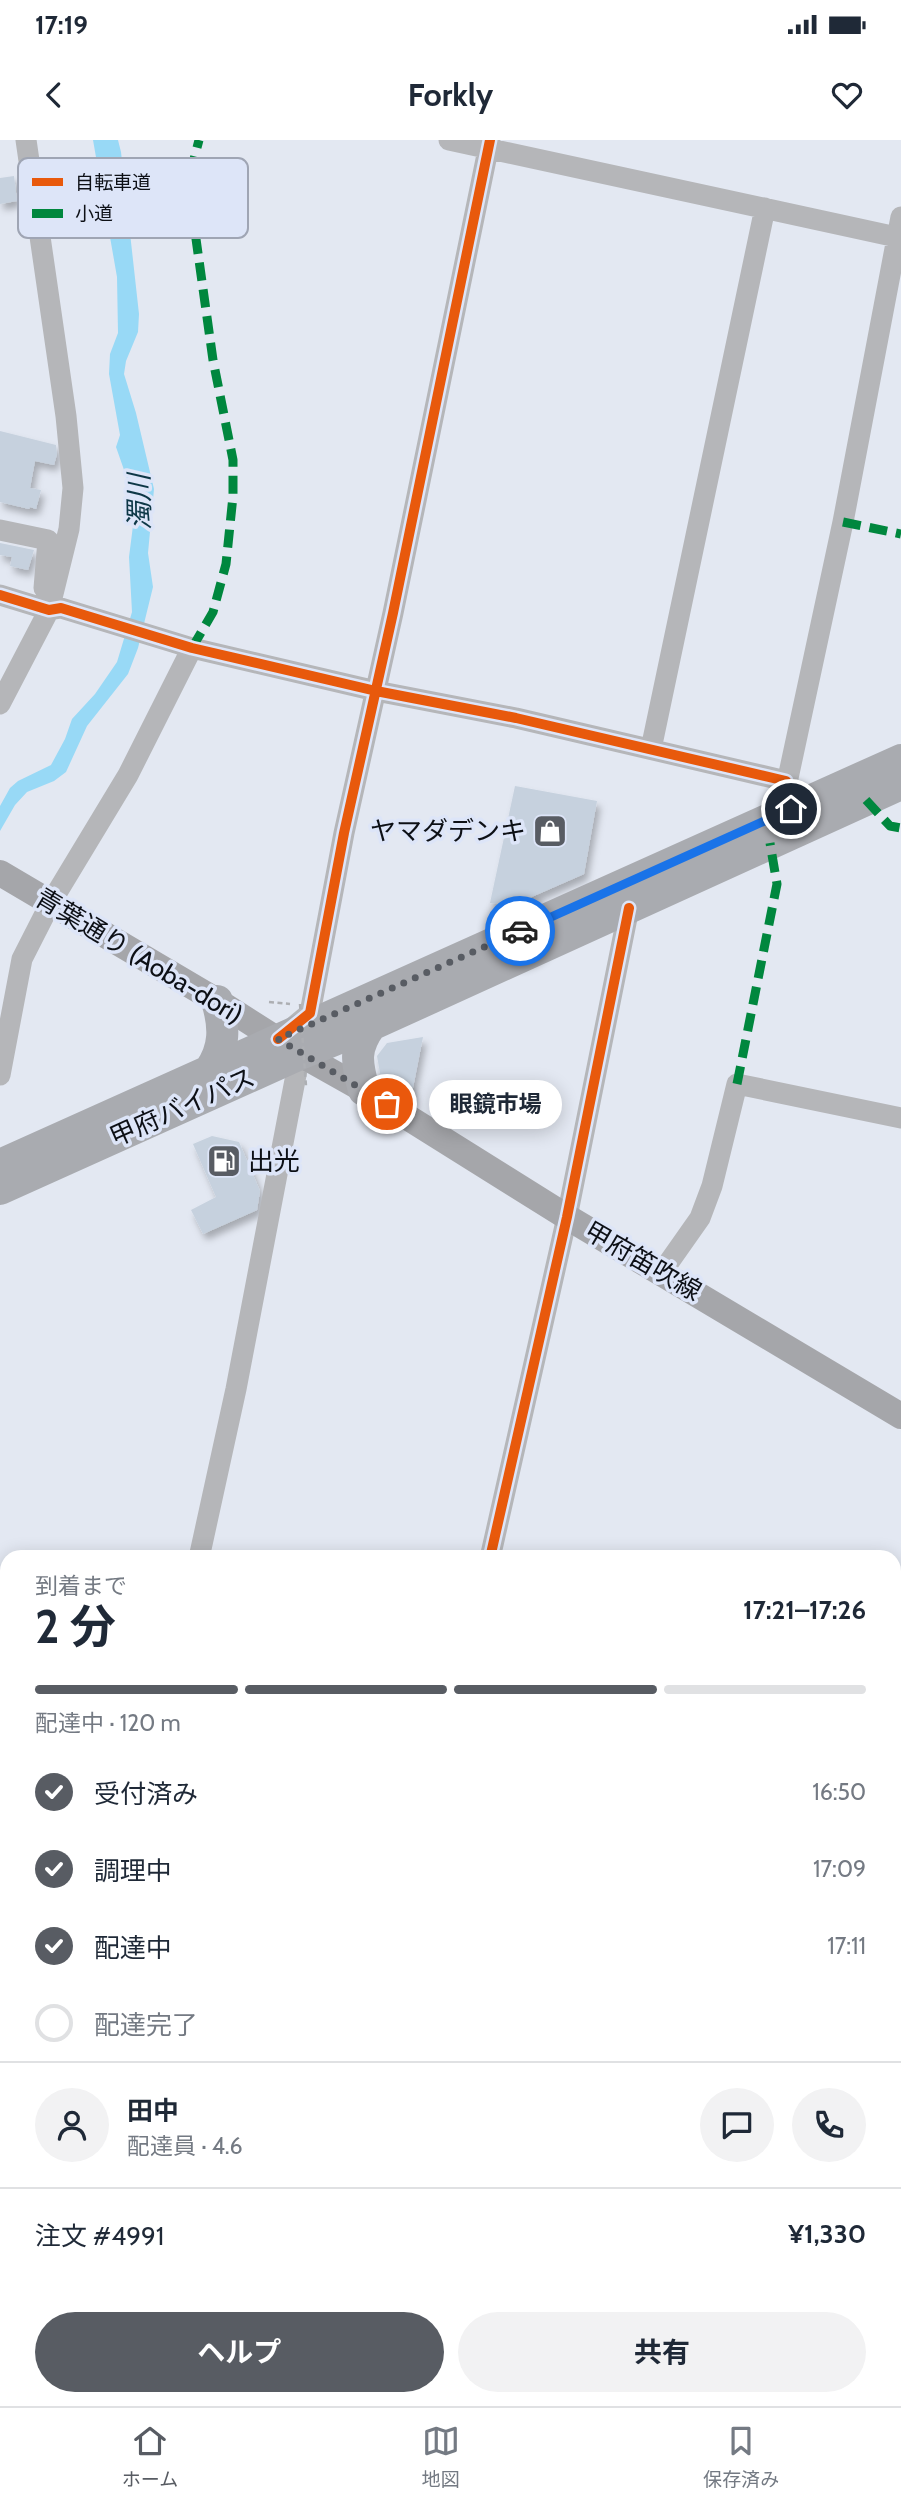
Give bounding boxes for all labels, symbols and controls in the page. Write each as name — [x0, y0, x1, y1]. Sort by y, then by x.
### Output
text: 17:19 — [35, 9, 88, 41]
text: Forkly — [408, 75, 493, 114]
icon: back — [35, 76, 73, 114]
icon: heart — [828, 76, 866, 114]
legend — [18, 158, 248, 238]
text: 自転車道 — [75, 171, 151, 194]
text: 小道 — [75, 202, 113, 225]
water label: 濁川 — [121, 471, 156, 530]
pin — [761, 779, 821, 839]
icon: home — [772, 790, 810, 828]
shop icon: ヤマダデンキ — [531, 812, 569, 850]
place label: ヤマダデンキ — [370, 815, 526, 847]
street label: 青葉通り (Aoba-dori) — [29, 881, 249, 1031]
courier — [485, 896, 555, 966]
icon: car — [501, 912, 539, 950]
street label: 甲府バイパス — [104, 1061, 260, 1153]
pin — [357, 1074, 417, 1134]
callout: 眼鏡市場 — [429, 1080, 562, 1128]
icon: bag — [368, 1085, 406, 1123]
text: 眼鏡市場 — [450, 1090, 542, 1118]
fuel station icon: 出光 — [205, 1142, 243, 1180]
place label: 出光 — [248, 1145, 300, 1177]
street label: 甲府笛吹線 — [579, 1215, 707, 1307]
text: 到着まで — [35, 1572, 127, 1600]
text: 17:21–17:26 — [743, 1594, 866, 1626]
text: 2 分 — [35, 1599, 116, 1655]
text: 配達中 · 120 m — [35, 1709, 181, 1737]
icon: check — [35, 1773, 73, 1811]
text: 受付済み — [94, 1778, 198, 1810]
text: 16:50 — [812, 1778, 866, 1806]
icon: check — [35, 1850, 73, 1888]
text: 調理中 — [94, 1855, 172, 1887]
text: 17:09 — [813, 1855, 866, 1883]
icon: check — [35, 1927, 73, 1965]
text: 配達中 — [94, 1932, 172, 1964]
text: 17:11 — [827, 1932, 866, 1960]
text: 配達完了 — [94, 2009, 198, 2041]
button: person — [35, 2088, 109, 2162]
button: chat — [700, 2088, 774, 2162]
button: phone — [792, 2088, 866, 2162]
text: 田中 — [127, 2095, 179, 2127]
text: 配達員 · 4.6 — [127, 2132, 243, 2160]
text: ¥1,330 — [788, 2218, 866, 2250]
text: 注文 #4991 — [35, 2220, 164, 2252]
button: ヘルプ — [35, 2312, 444, 2392]
button: 共有 — [458, 2312, 866, 2392]
tab: ホーム — [122, 2422, 178, 2491]
tab: 地図 — [422, 2422, 460, 2491]
tab: 保存済み — [703, 2422, 779, 2491]

